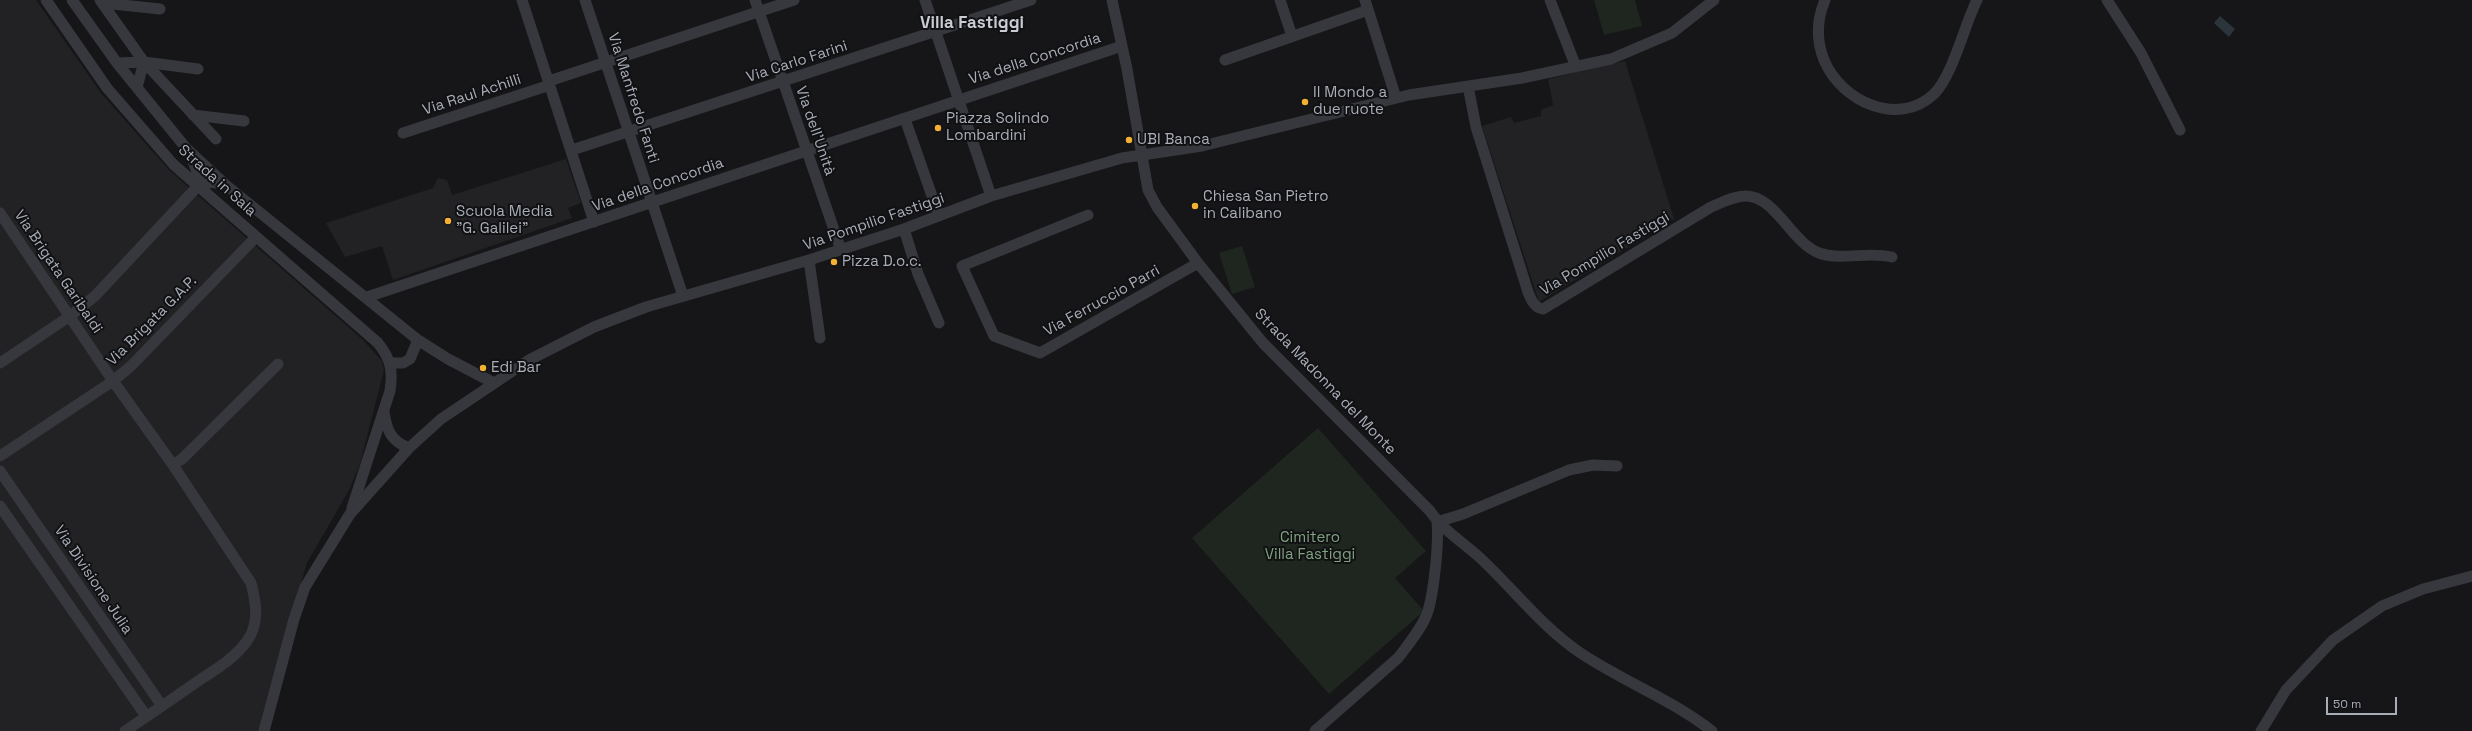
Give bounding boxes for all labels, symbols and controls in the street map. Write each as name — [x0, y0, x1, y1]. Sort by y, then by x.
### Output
district label: Villa Fastiggi — [920, 13, 1024, 33]
street label: Via della Concordia — [967, 29, 1103, 89]
street label: Via Manfredo Fanti — [603, 31, 663, 165]
street label: Via Carlo Farini — [744, 37, 850, 87]
street label: Via Raul Achilli — [421, 71, 523, 119]
street label: Via dell'Unità — [791, 84, 839, 178]
place label: Il Mondo a due ruote — [1313, 84, 1387, 119]
marker: Il Mondo a due ruote — [1300, 97, 1310, 107]
place label: Piazza Solindo Lombardini — [946, 110, 1049, 145]
marker: Piazza Solindo Lombardini — [933, 123, 943, 133]
place label: UBI Banca — [1137, 131, 1210, 149]
marker: UBI Banca — [1124, 135, 1134, 145]
street label: Strada in Sala — [174, 141, 260, 221]
street label: Via della Concordia — [590, 154, 726, 216]
place label: Chiesa San Pietro in Calibano — [1203, 188, 1328, 223]
street label: Via Pompilio Fastiggi — [801, 189, 947, 255]
marker: Chiesa San Pietro in Calibano — [1190, 201, 1200, 211]
place label: Scuola Media "G. Galilei" — [456, 203, 553, 238]
street label: Via Brigata Garibaldi — [10, 207, 106, 337]
street label: Via Pompilio Fastiggi — [1537, 208, 1673, 300]
marker: Scuola Media "G. Galilei" — [443, 216, 453, 226]
place label: Pizza D.o.c. — [842, 253, 922, 271]
marker: Pizza D.o.c. — [829, 257, 839, 267]
street label: Via Ferruccio Parri — [1041, 262, 1163, 340]
street label: Via Brigata G.A.P. — [103, 272, 201, 370]
street label: Strada Madonna del Monte — [1250, 305, 1400, 459]
place label: Edi Bar — [491, 359, 541, 377]
marker: Edi Bar — [478, 363, 488, 373]
street label: Via Divisione Julia — [50, 522, 136, 638]
park label: Cimitero Villa Fastiggi — [1265, 529, 1355, 564]
scale bar — [2328, 689, 2399, 715]
text: 50 m — [2333, 696, 2361, 712]

